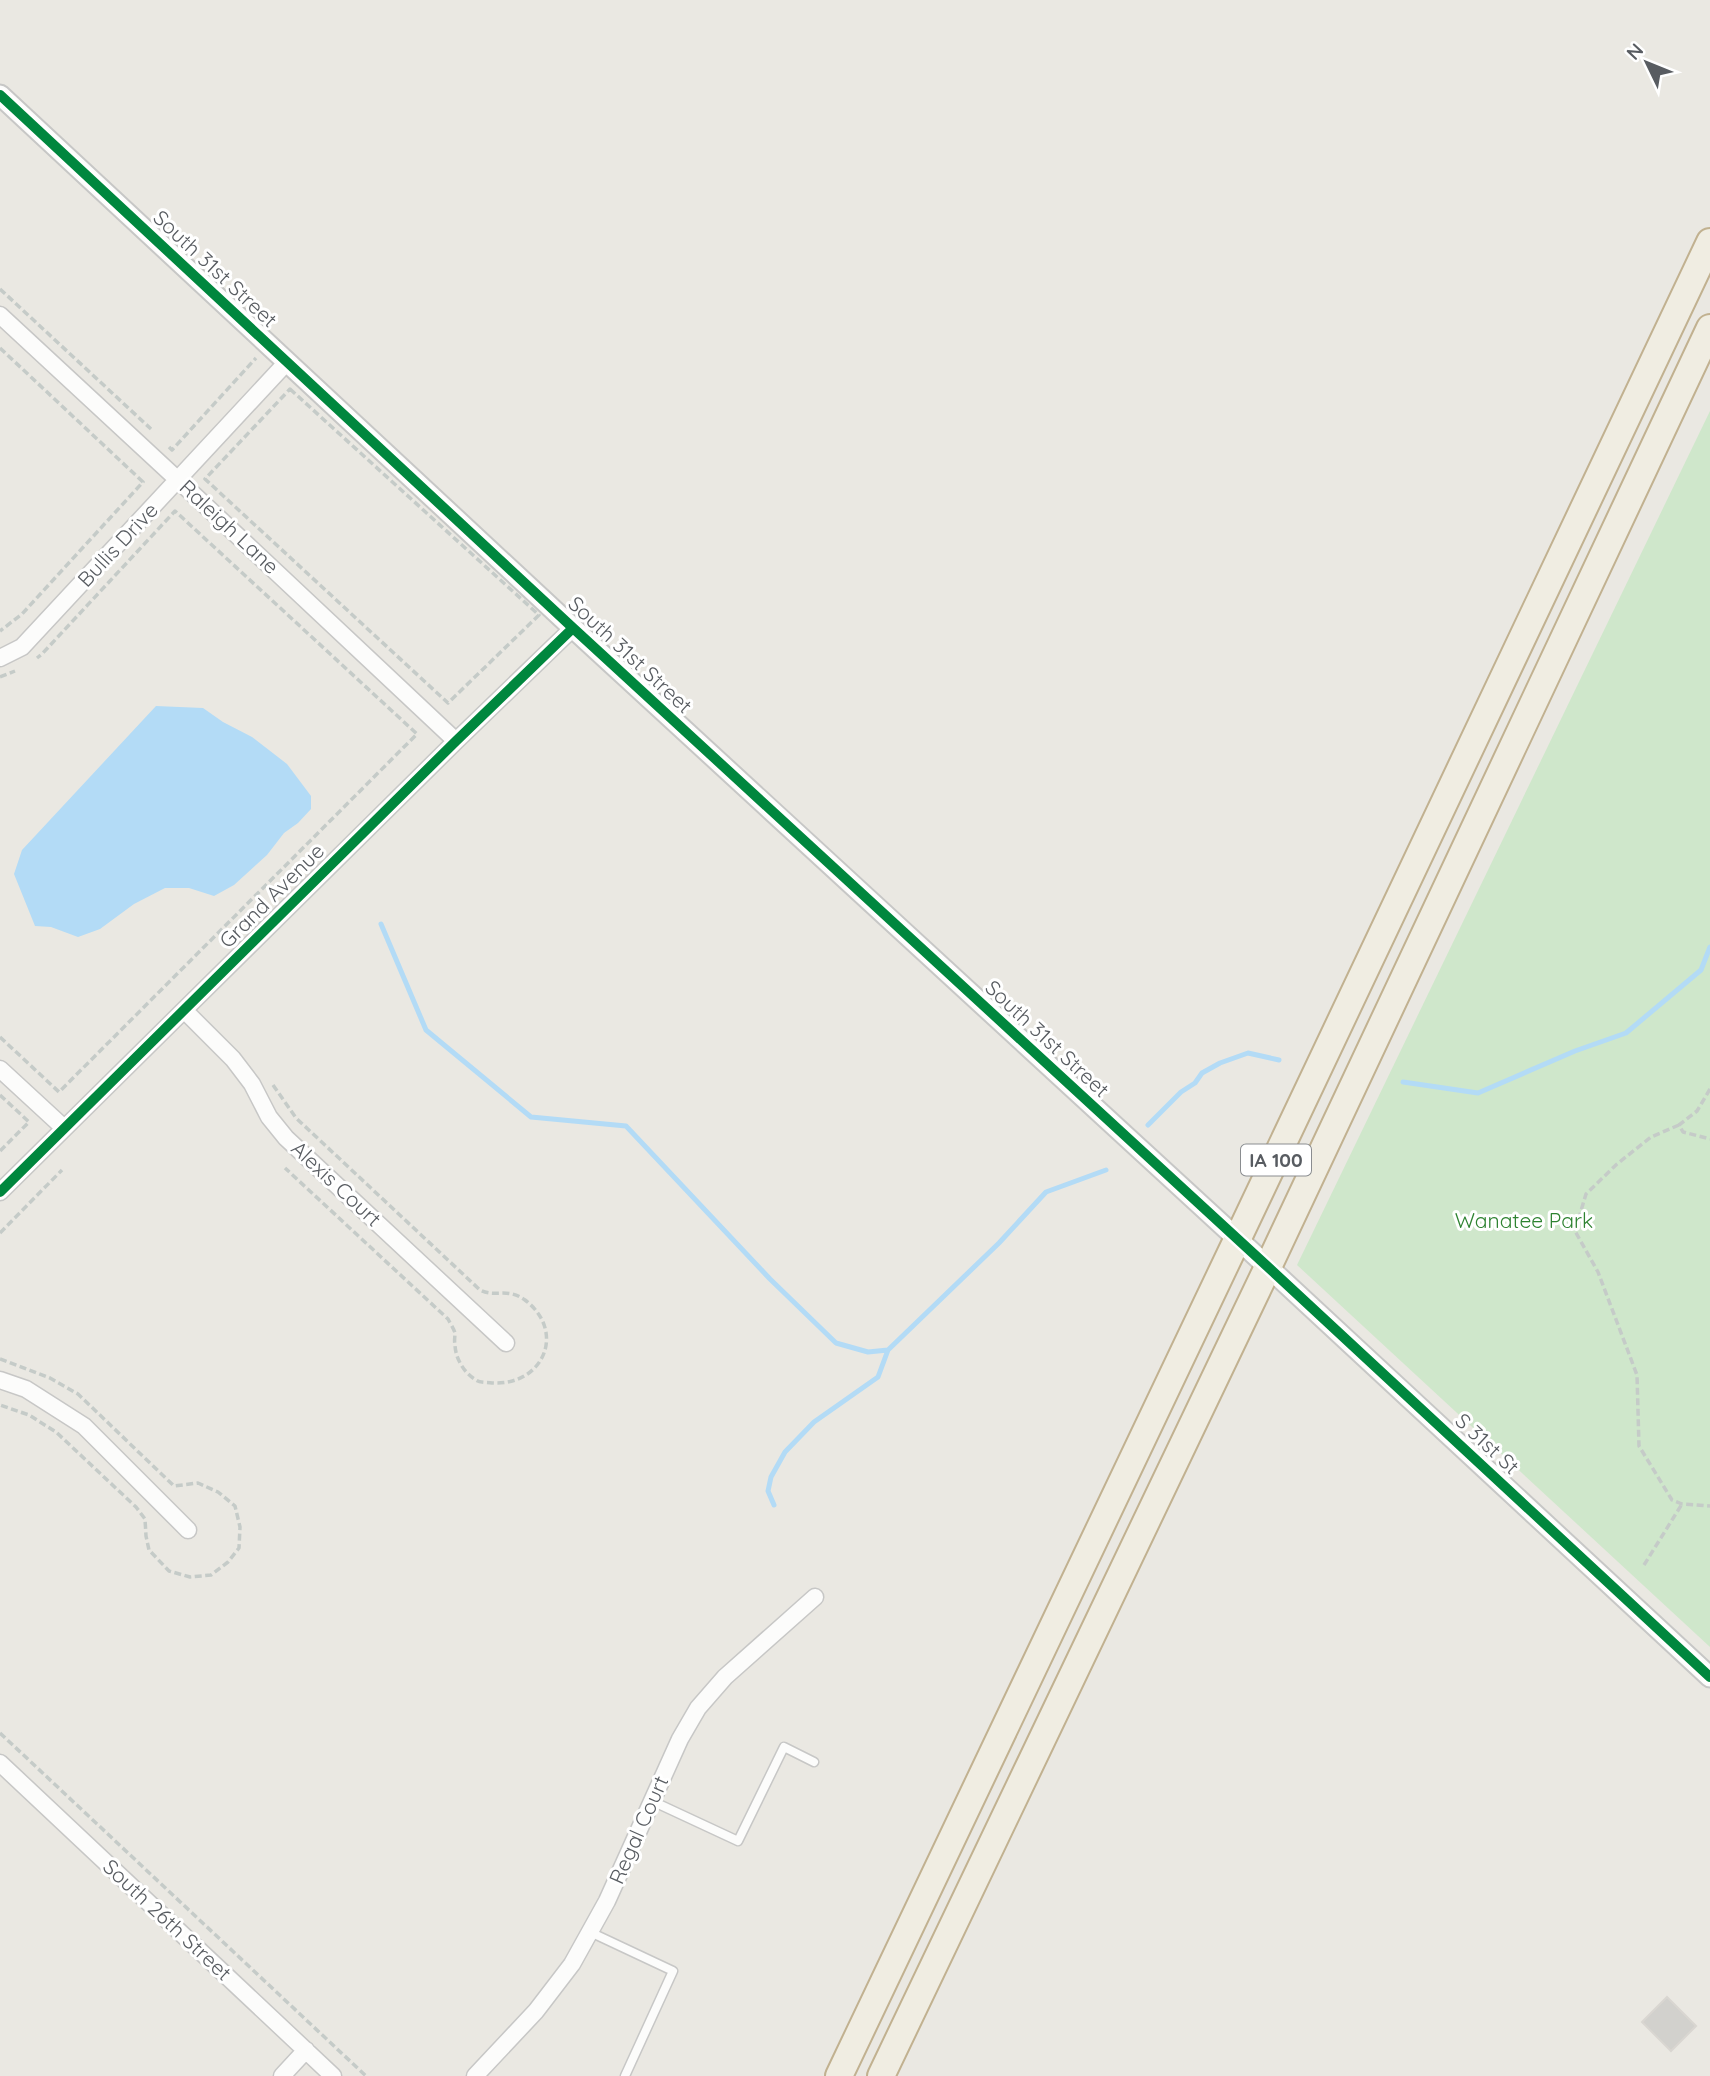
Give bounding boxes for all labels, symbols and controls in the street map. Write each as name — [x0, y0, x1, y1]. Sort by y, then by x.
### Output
north arrow — [1612, 28, 1682, 98]
text: N — [1621, 38, 1648, 65]
street label: South 31st Street — [148, 204, 283, 332]
street label: Raleigh Lane — [175, 474, 285, 579]
street label: Bullis Drive — [72, 497, 163, 592]
street label: South 31st Street — [563, 590, 698, 718]
street label: Grand Avenue — [213, 837, 329, 953]
street label: South 31st Street — [980, 974, 1115, 1102]
street label: Alexis Court — [286, 1135, 387, 1232]
road number: IA 100 — [1241, 1144, 1311, 1176]
park label: Wanatee Park — [1455, 1207, 1593, 1233]
street label: S 31st St — [1450, 1407, 1525, 1479]
street label: Regal Court — [603, 1772, 673, 1888]
street label: South 26th Street — [98, 1853, 237, 1985]

